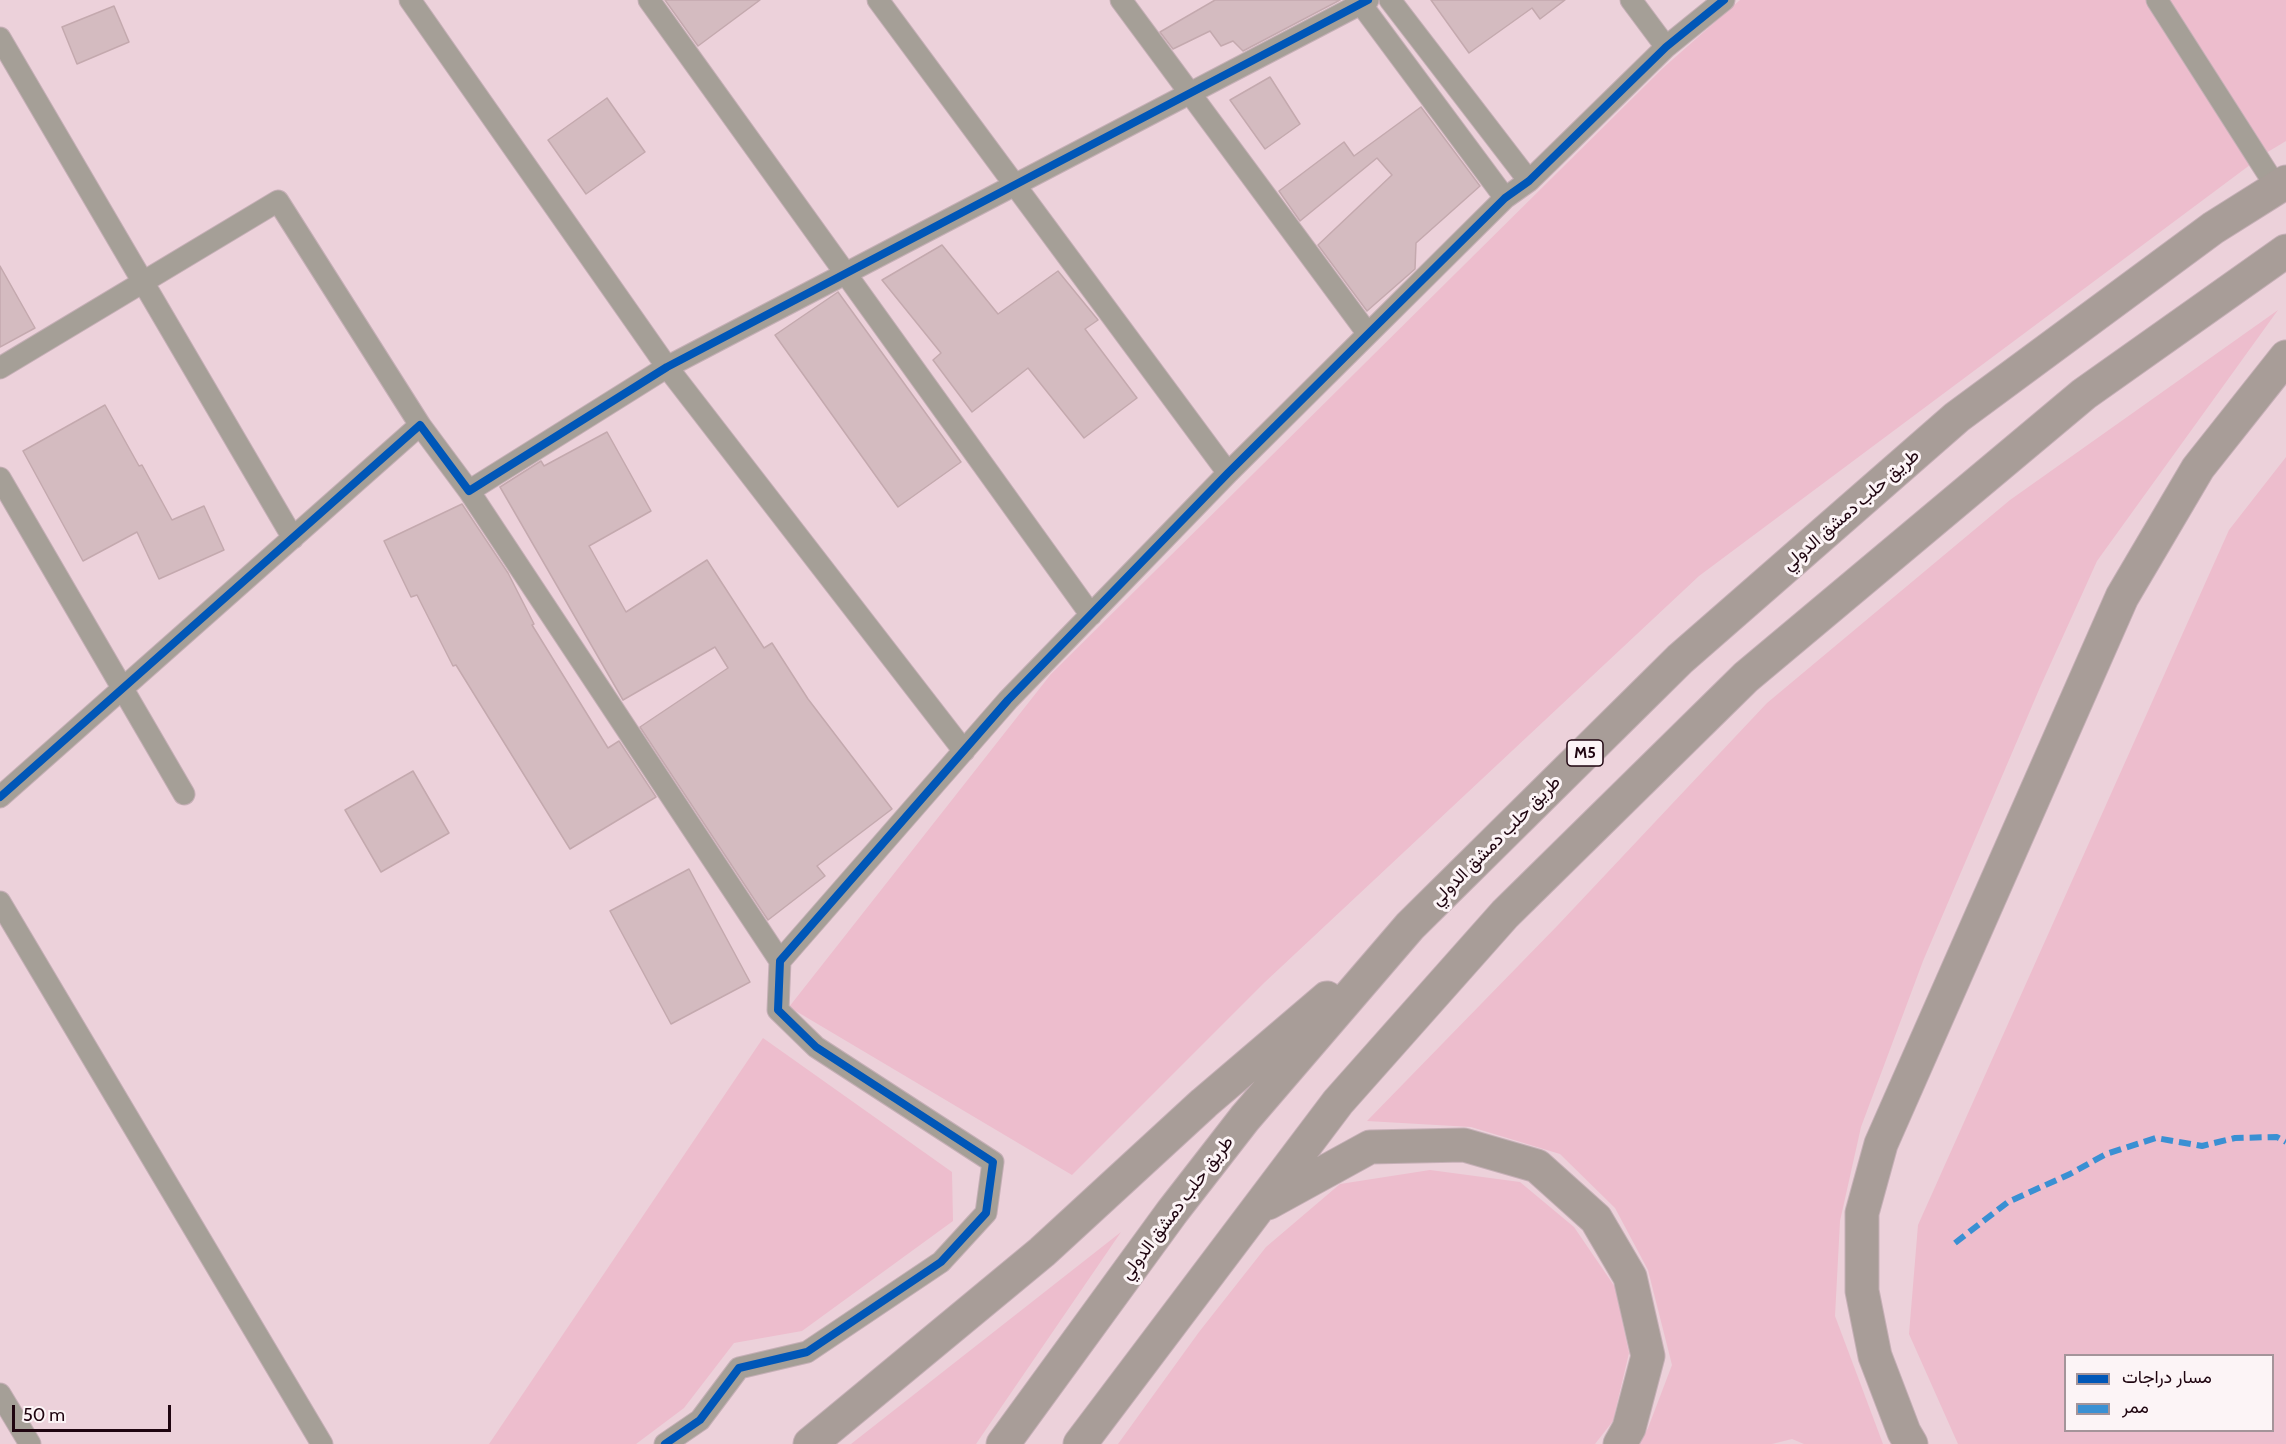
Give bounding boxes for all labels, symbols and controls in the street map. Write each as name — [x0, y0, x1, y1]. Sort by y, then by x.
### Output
street label: طريق حلب دمشق الدولي — [1778, 445, 1924, 575]
road number: M5 — [1567, 740, 1603, 766]
street label: طريق حلب دمشق الدولي — [1427, 772, 1565, 910]
street label: طريق حلب دمشق الدولي — [1116, 1132, 1238, 1284]
legend — [2064, 1354, 2274, 1432]
text: مسار دراجات — [2122, 1366, 2212, 1388]
scale bar — [15, 1393, 174, 1431]
text: ممر — [2122, 1396, 2149, 1418]
text: 50 m — [23, 1404, 65, 1426]

